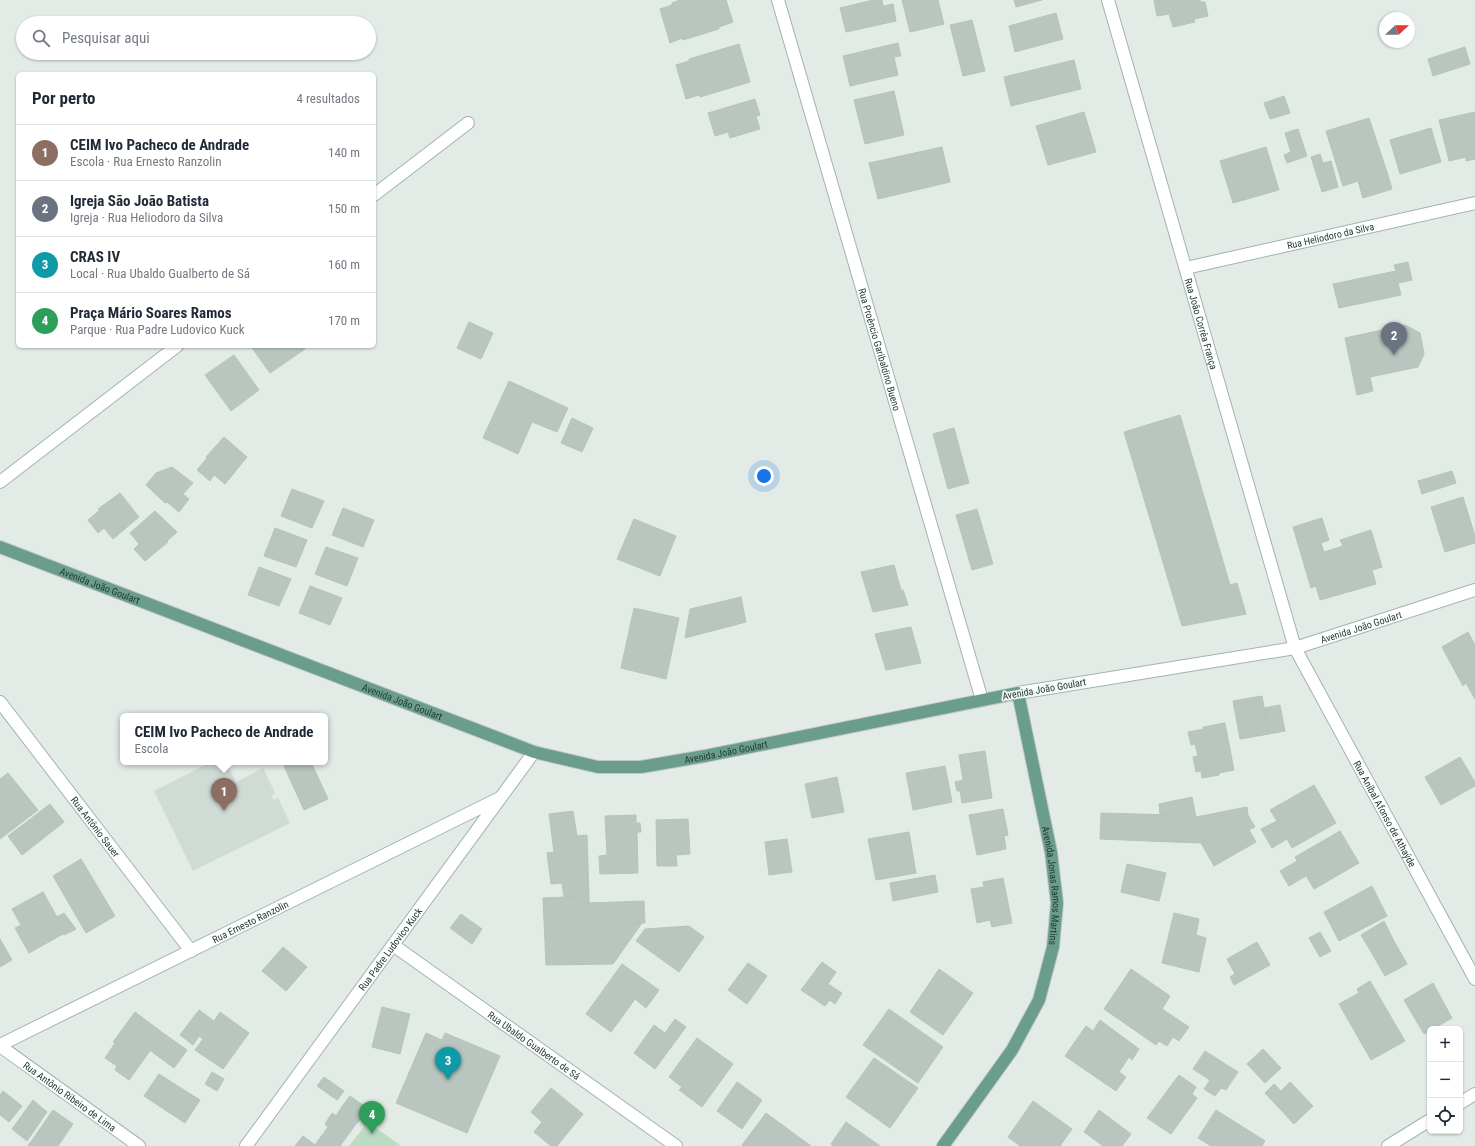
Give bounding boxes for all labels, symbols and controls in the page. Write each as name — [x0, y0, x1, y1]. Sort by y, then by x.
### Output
north arrow — [1379, 12, 1415, 48]
search box — [16, 16, 376, 60]
icon: search — [30, 27, 52, 49]
text: Pesquisar aqui — [62, 29, 150, 47]
text: Por perto — [32, 88, 96, 108]
text: 4 resultados — [296, 91, 360, 106]
text: CEIM Ivo Pacheco de Andrade — [70, 136, 249, 154]
text: 1 — [42, 145, 48, 160]
text: 140 m — [328, 145, 360, 160]
text: Escola · Rua Ernesto Ranzolin — [70, 154, 221, 169]
text: Igreja São João Batista — [70, 192, 209, 210]
text: 2 — [42, 201, 48, 216]
text: 150 m — [328, 201, 360, 216]
text: Igreja · Rua Heliodoro da Silva — [70, 210, 223, 225]
street label: Rua Heliodoro da Silva — [1286, 220, 1375, 251]
text: CRAS IV — [70, 248, 120, 266]
text: 3 — [42, 257, 48, 272]
text: 160 m — [328, 257, 360, 272]
text: Local · Rua Ubaldo Gualberto de Sá — [70, 266, 250, 281]
street label: Rua João Corrêa França — [1183, 277, 1220, 371]
street label: Rua Proêncio Garibaldino Bueno — [857, 287, 903, 412]
text: Praça Mário Soares Ramos — [70, 304, 232, 322]
text: 4 — [42, 313, 48, 328]
text: 170 m — [328, 313, 360, 328]
text: Parque · Rua Padre Ludovico Kuck — [70, 322, 245, 337]
pin: 2 — [1381, 322, 1407, 355]
your location — [754, 466, 774, 486]
street label: Avenida João Goulart — [58, 565, 141, 606]
street label: Avenida João Goulart — [1319, 608, 1403, 645]
street label: Avenida João Goulart — [1001, 676, 1087, 702]
street label: Avenida João Goulart — [361, 681, 444, 722]
popup — [120, 713, 328, 765]
text: CEIM Ivo Pacheco de Andrade — [134, 723, 314, 741]
street label: Avenida João Goulart — [683, 738, 769, 765]
text: Escola — [134, 741, 169, 756]
street label: Rua Aníbal Afonso de Athaýde — [1352, 759, 1419, 869]
pin: 1 — [211, 778, 237, 811]
street label: Rua Antônio Sauer — [69, 794, 122, 859]
street label: Avenida Jonas Ramos Martins — [1040, 825, 1062, 946]
street label: Rua Ernesto Ranzolin — [210, 898, 290, 945]
street label: Rua Padre Ludovico Kuck — [356, 905, 424, 992]
street label: Rua Ubaldo Gualberto de Sá — [486, 1009, 582, 1082]
map controls — [1427, 1026, 1463, 1134]
button: + — [1427, 1026, 1463, 1062]
pin: 3 — [435, 1047, 461, 1080]
street label: Rua Antônio Ribeiro de Lima — [21, 1059, 118, 1133]
button: − — [1427, 1062, 1463, 1098]
button: locate — [1427, 1098, 1463, 1134]
pin: 4 — [359, 1101, 385, 1134]

